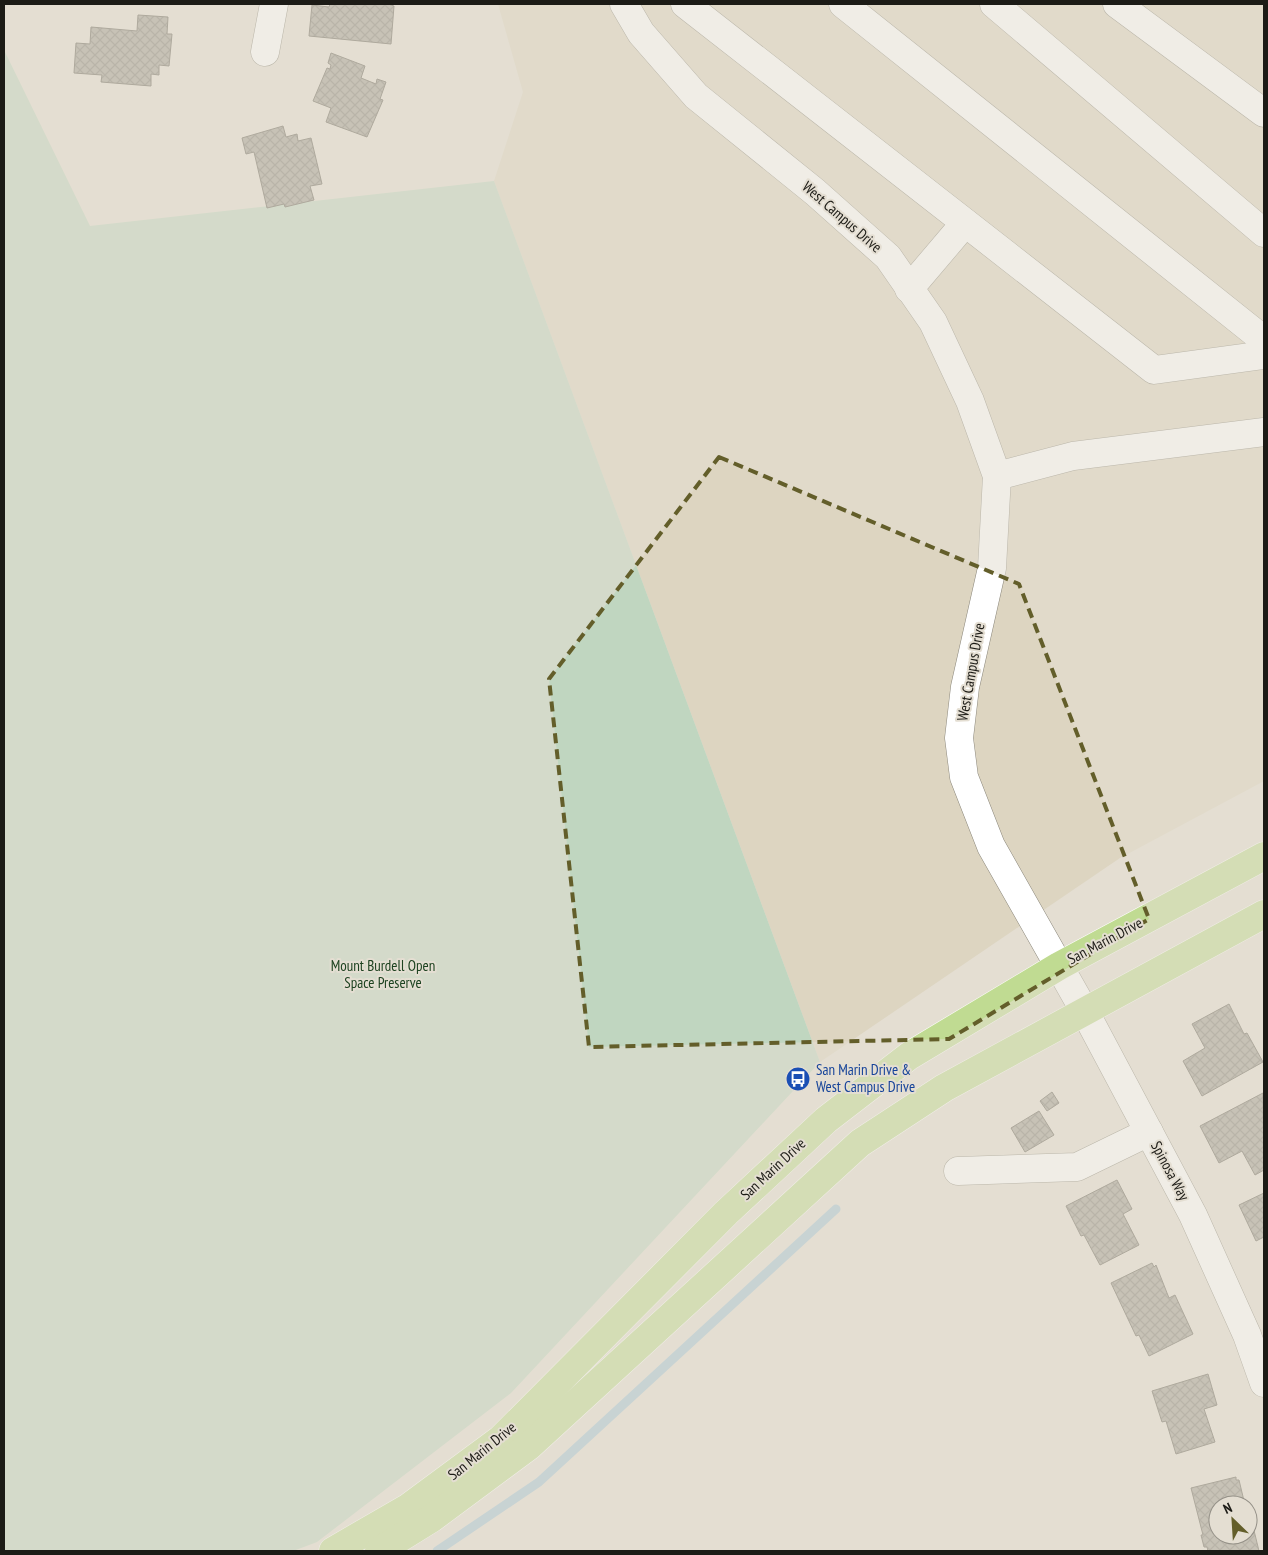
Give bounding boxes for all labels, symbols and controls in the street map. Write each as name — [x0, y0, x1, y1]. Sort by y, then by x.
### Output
street label: West Campus Drive — [799, 177, 886, 256]
street label: West Campus Drive — [953, 621, 988, 722]
street label: San Marin Drive — [1064, 913, 1145, 968]
park label: Mount Burdell Open Space Preserve — [331, 956, 435, 992]
place label: San Marin Drive & West Campus Drive — [816, 1060, 915, 1096]
bus stop icon: San Marin Drive & West Campus Drive — [785, 1066, 811, 1092]
street label: San Marin Drive — [736, 1134, 809, 1204]
street label: Spinosa Way — [1147, 1138, 1194, 1204]
street label: San Marin Drive — [444, 1417, 520, 1484]
north arrow — [1208, 1495, 1258, 1545]
text: N — [1220, 1498, 1235, 1518]

